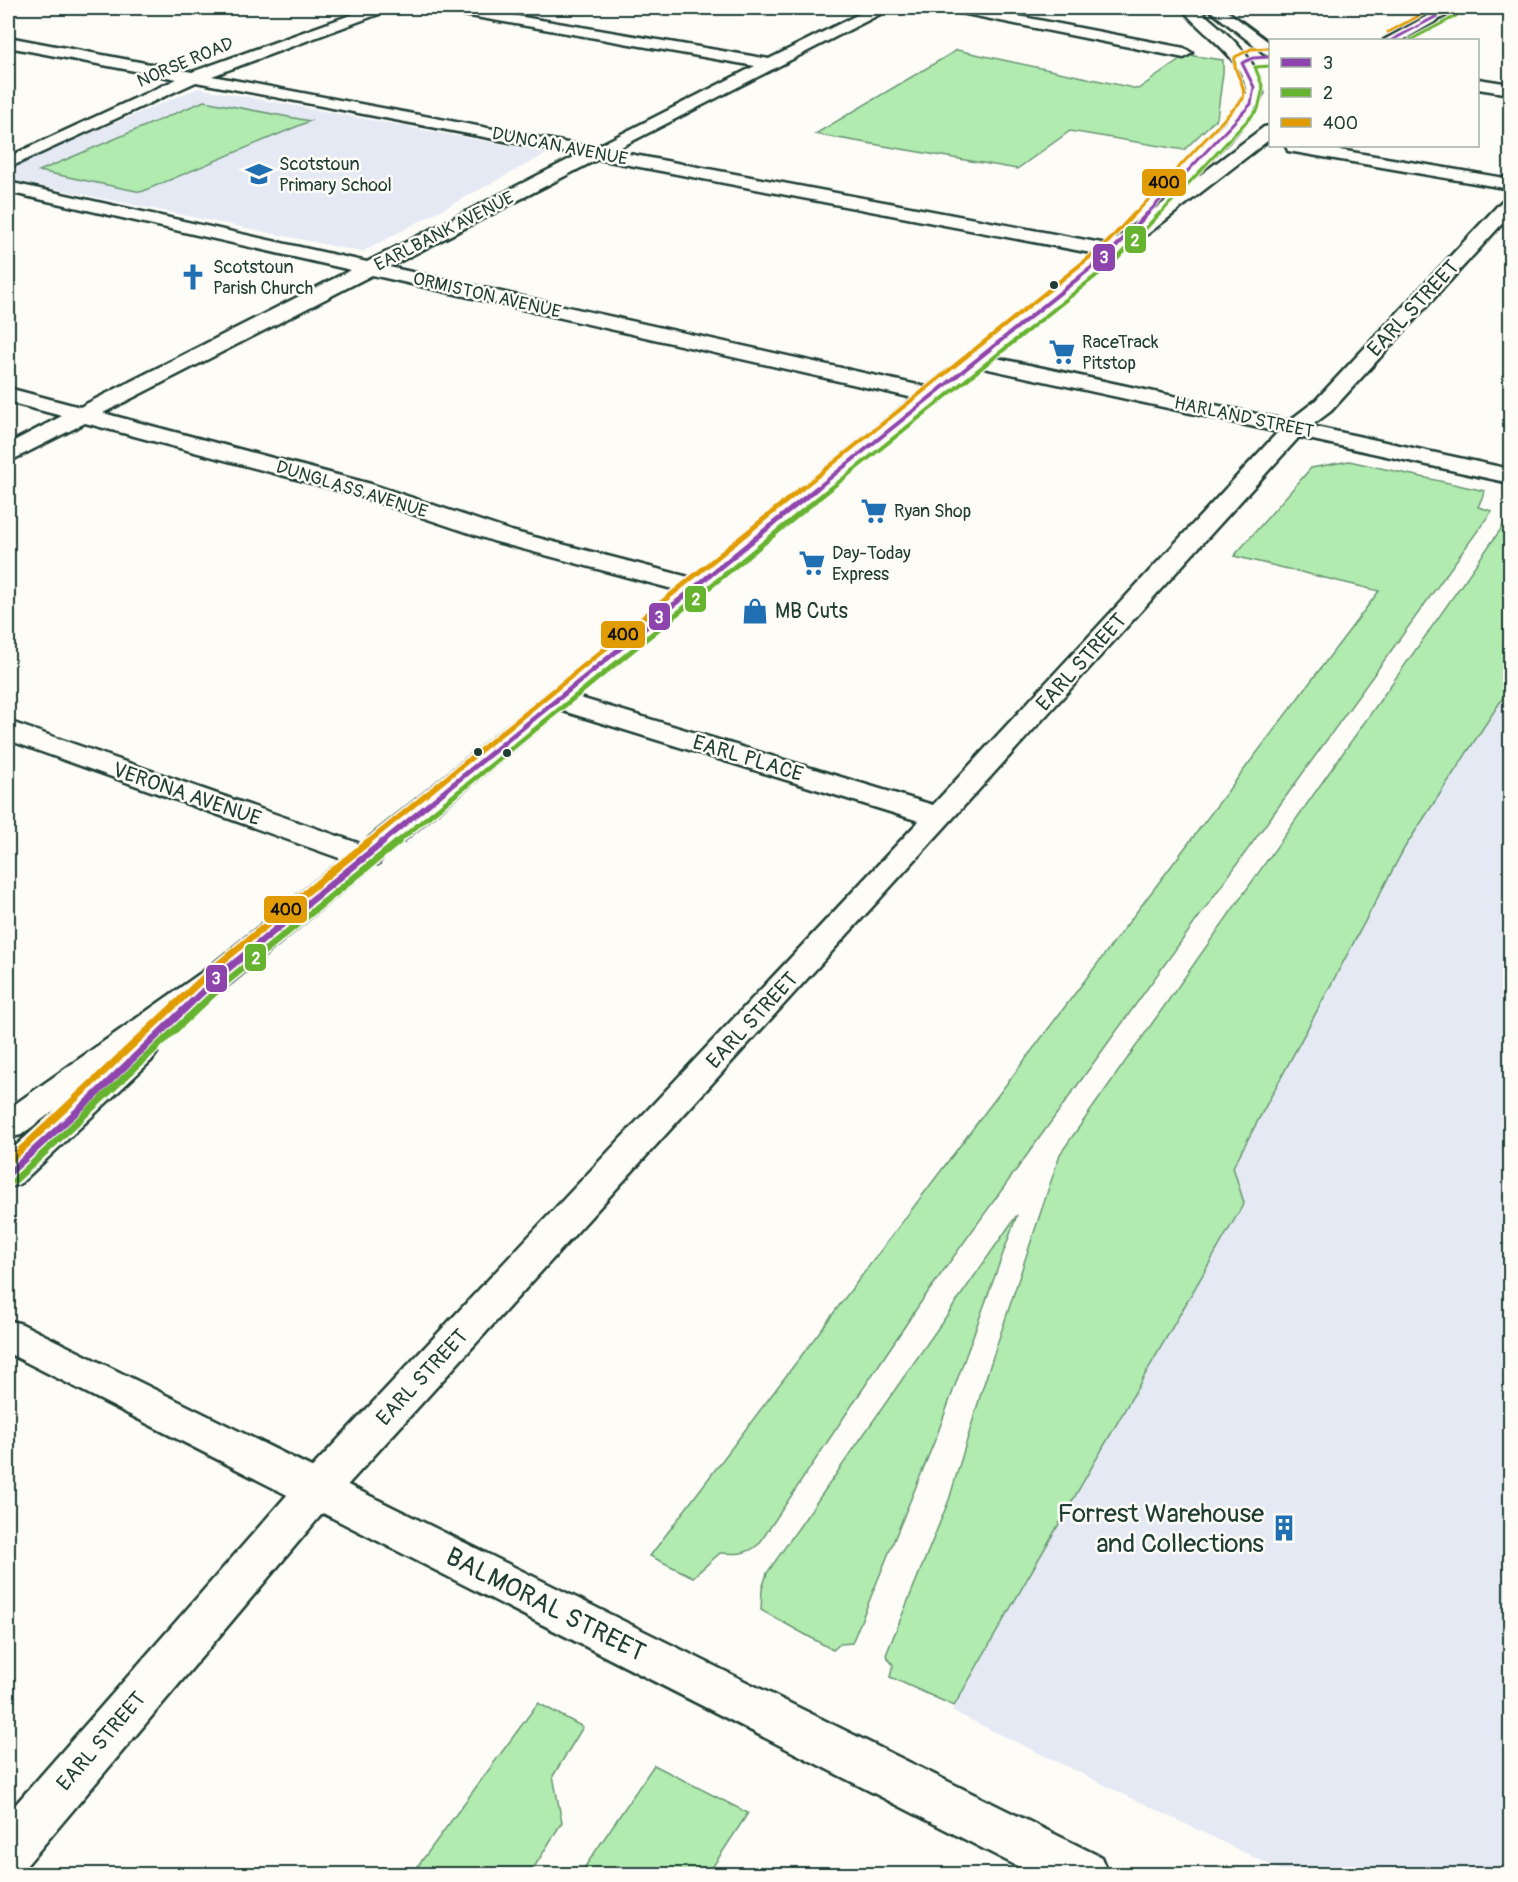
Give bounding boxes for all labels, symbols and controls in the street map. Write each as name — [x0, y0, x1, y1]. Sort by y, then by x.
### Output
street label: NORSE ROAD — [133, 32, 237, 93]
legend — [1269, 39, 1479, 147]
text: 3 — [1323, 52, 1333, 75]
text: 2 — [1323, 82, 1333, 105]
text: 400 — [1323, 112, 1358, 135]
street label: DUNCAN AVENUE — [490, 122, 630, 171]
place label: Scotstoun Primary School — [279, 153, 392, 197]
school or university icon: Scotstoun Primary School — [244, 159, 274, 189]
line badge: 400 — [1141, 168, 1187, 197]
text: 400 — [1148, 173, 1180, 193]
street label: EARLBANK AVENUE — [371, 186, 518, 277]
line badge: 2 — [1124, 225, 1147, 254]
text: 2 — [1131, 231, 1140, 251]
line badge: 3 — [1092, 243, 1116, 272]
text: 3 — [1100, 248, 1109, 268]
street label: EARL STREET — [1362, 254, 1465, 362]
place label: Scotstoun Parish Church — [213, 256, 313, 300]
church icon: Scotstoun Parish Church — [178, 262, 208, 292]
street label: ORMISTON AVENUE — [411, 267, 563, 324]
unlabelled marker — [1048, 279, 1060, 291]
place label: RaceTrack Pitstop — [1082, 331, 1159, 375]
supermarket icon: RaceTrack Pitstop — [1047, 337, 1077, 367]
street label: HARLAND STREET — [1172, 391, 1316, 444]
street label: DUNGLASS AVENUE — [273, 455, 430, 523]
supermarket icon: Ryan Shop — [859, 496, 889, 526]
place label: Ryan Shop — [894, 500, 971, 523]
place label: Day-Today Express — [832, 542, 911, 586]
supermarket icon: Day-Today Express — [797, 548, 827, 578]
line badge: 2 — [684, 585, 707, 613]
text: 2 — [692, 590, 701, 610]
shop icon: MB Cuts — [740, 596, 770, 626]
place label: MB Cuts — [775, 598, 849, 625]
line badge: 3 — [648, 602, 671, 631]
street label: EARL STREET — [1030, 607, 1133, 717]
text: 3 — [655, 608, 664, 628]
line badge: 400 — [600, 620, 646, 649]
text: 400 — [607, 625, 639, 645]
street label: EARL PLACE — [689, 729, 806, 788]
unlabelled marker — [472, 746, 484, 758]
unlabelled marker — [501, 747, 513, 759]
street label: VERONA AVENUE — [109, 756, 265, 833]
line badge: 400 — [263, 895, 308, 924]
text: 400 — [270, 900, 302, 920]
line badge: 2 — [244, 943, 267, 972]
text: 2 — [252, 949, 261, 969]
line badge: 3 — [205, 964, 228, 993]
street label: EARL STREET — [701, 966, 804, 1074]
text: 3 — [212, 969, 221, 989]
street label: EARL STREET — [371, 1323, 474, 1431]
place label: Forrest Warehouse and Collections — [1058, 1498, 1264, 1560]
building icon: Forrest Warehouse and Collections — [1269, 1513, 1299, 1543]
street label: BALMORAL STREET — [440, 1541, 651, 1669]
street label: EARL STREET — [51, 1686, 152, 1796]

